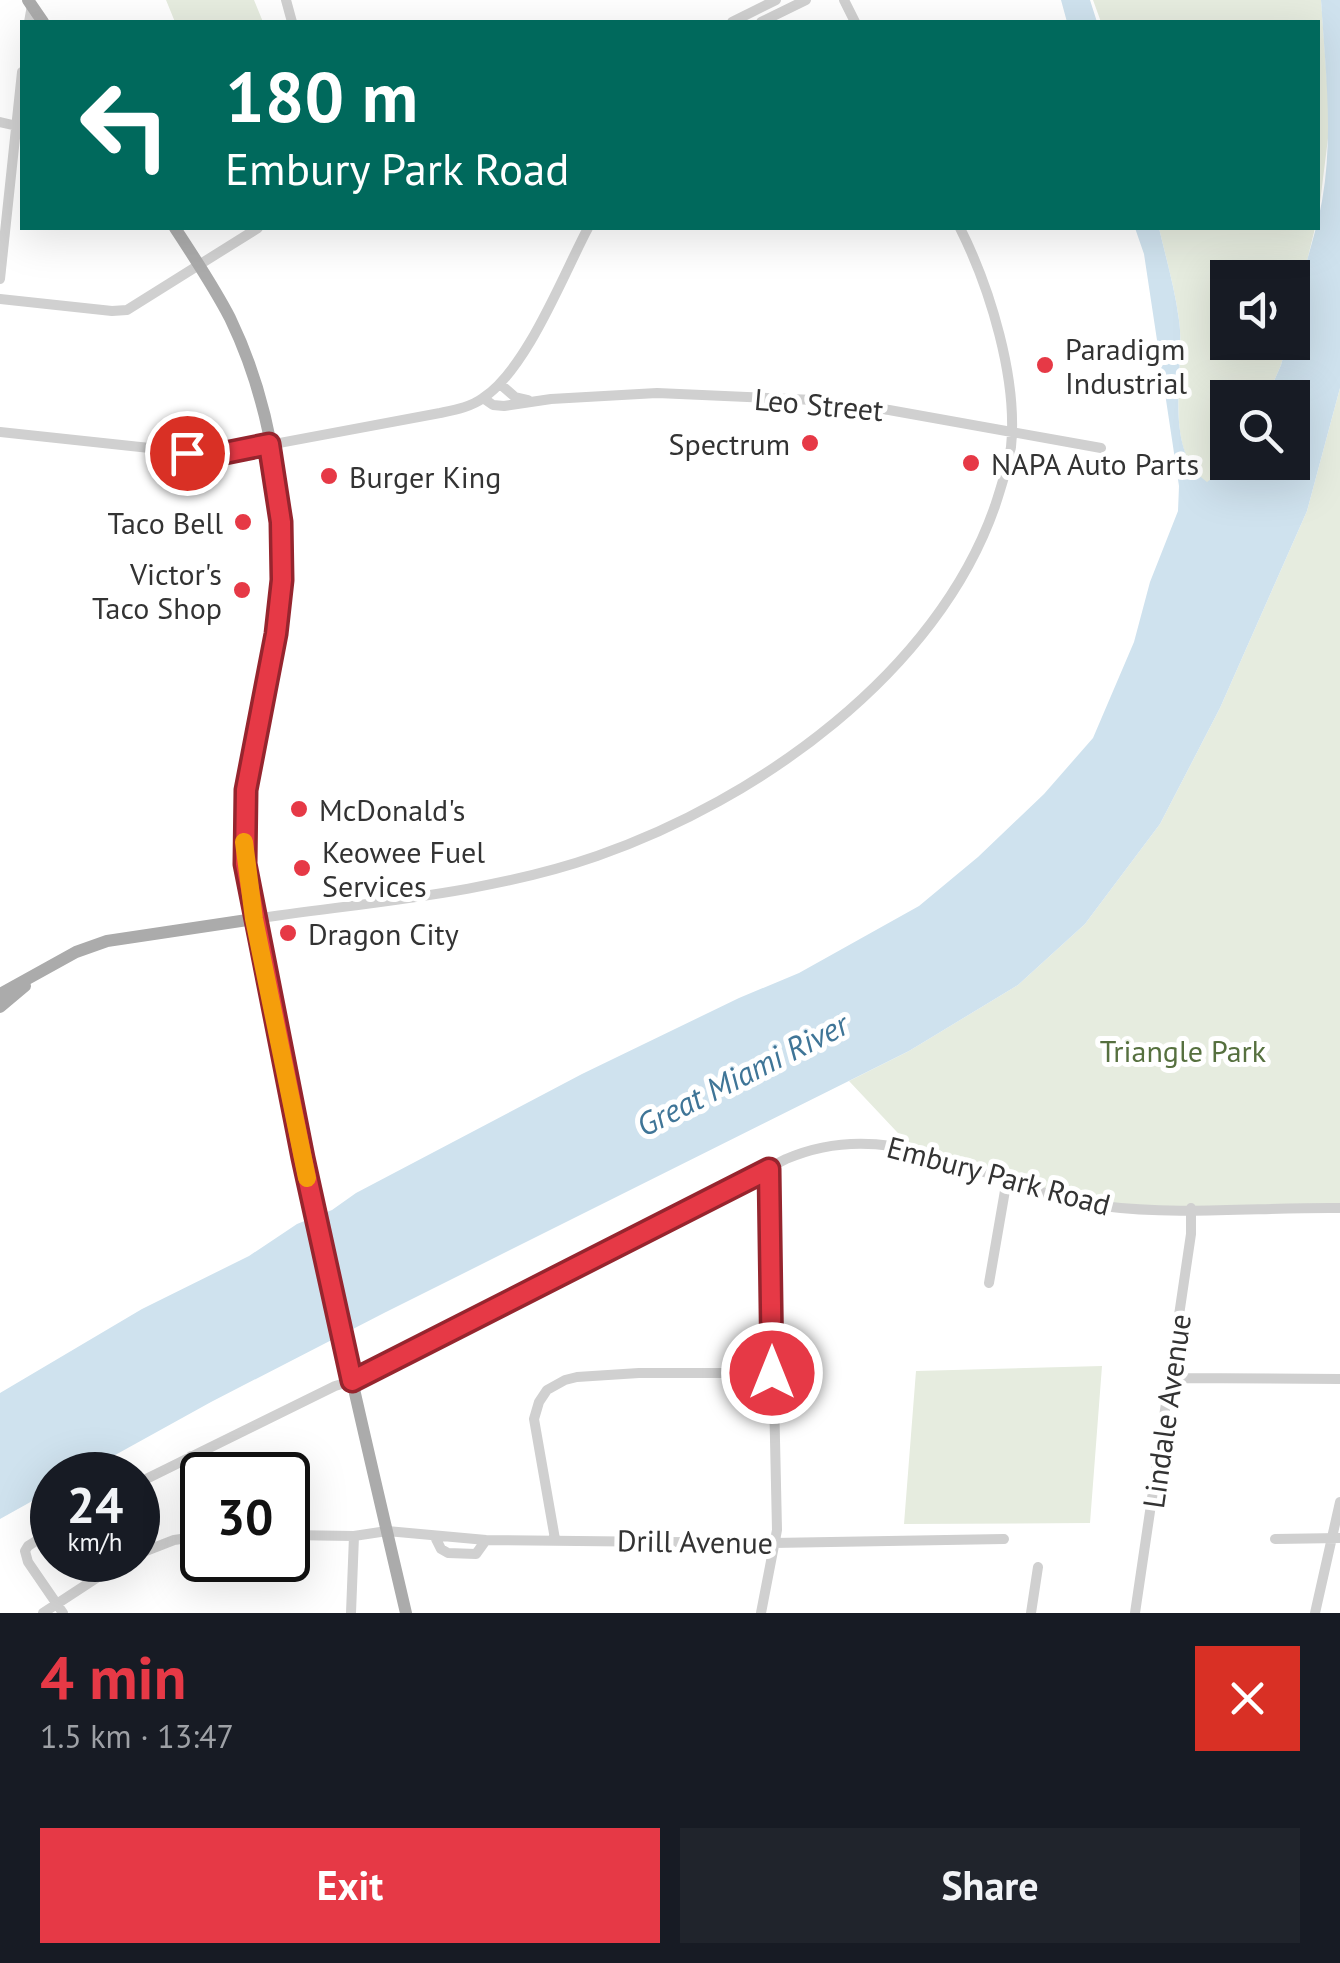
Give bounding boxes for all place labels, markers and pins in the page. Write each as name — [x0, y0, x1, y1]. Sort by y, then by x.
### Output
place label: Paradigm Industrial — [1065, 329, 1187, 402]
marker: Paradigm Industrial — [1034, 354, 1056, 376]
pin — [145, 411, 230, 496]
place label: Spectrum — [669, 424, 790, 463]
marker: Spectrum — [799, 432, 821, 454]
place label: NAPA Auto Parts — [991, 444, 1199, 483]
marker: NAPA Auto Parts — [960, 452, 982, 474]
place label: Burger King — [349, 457, 501, 496]
marker: Burger King — [318, 465, 340, 487]
place label: Taco Bell — [107, 503, 223, 542]
marker: Taco Bell — [232, 511, 254, 533]
place label: Victor's Taco Shop — [92, 554, 222, 627]
marker: Victor's Taco Shop — [231, 579, 253, 601]
place label: McDonald's — [319, 790, 465, 829]
marker: McDonald's — [288, 798, 310, 820]
place label: Keowee Fuel Services — [322, 832, 485, 905]
marker: Keowee Fuel Services — [291, 857, 313, 879]
place label: Dragon City — [308, 914, 459, 953]
marker: Dragon City — [277, 922, 299, 944]

